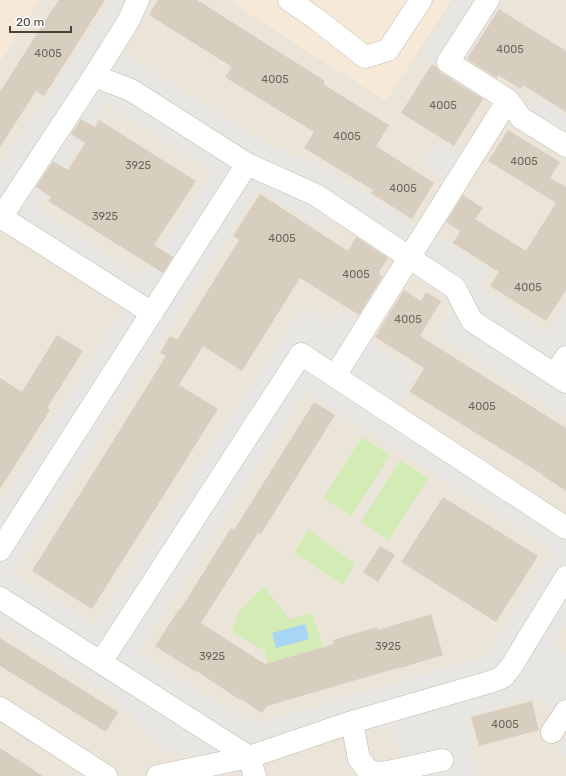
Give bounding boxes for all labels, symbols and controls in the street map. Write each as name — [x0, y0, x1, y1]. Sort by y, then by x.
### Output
scale bar — [10, 8, 71, 34]
text: 20 m — [16, 15, 44, 29]
house number: 4005 — [496, 43, 524, 56]
house number: 4005 — [34, 47, 62, 60]
house number: 4005 — [261, 73, 289, 86]
house number: 4005 — [429, 99, 457, 112]
house number: 4005 — [333, 130, 361, 143]
house number: 4005 — [510, 155, 538, 168]
house number: 3925 — [125, 159, 152, 172]
house number: 4005 — [389, 182, 417, 195]
house number: 3925 — [92, 210, 119, 223]
house number: 4005 — [268, 232, 296, 245]
house number: 4005 — [342, 268, 370, 281]
house number: 4005 — [514, 281, 542, 294]
house number: 4005 — [394, 313, 422, 326]
house number: 4005 — [468, 400, 496, 413]
house number: 3925 — [375, 640, 402, 653]
house number: 3925 — [199, 650, 226, 663]
house number: 4005 — [491, 718, 519, 731]

